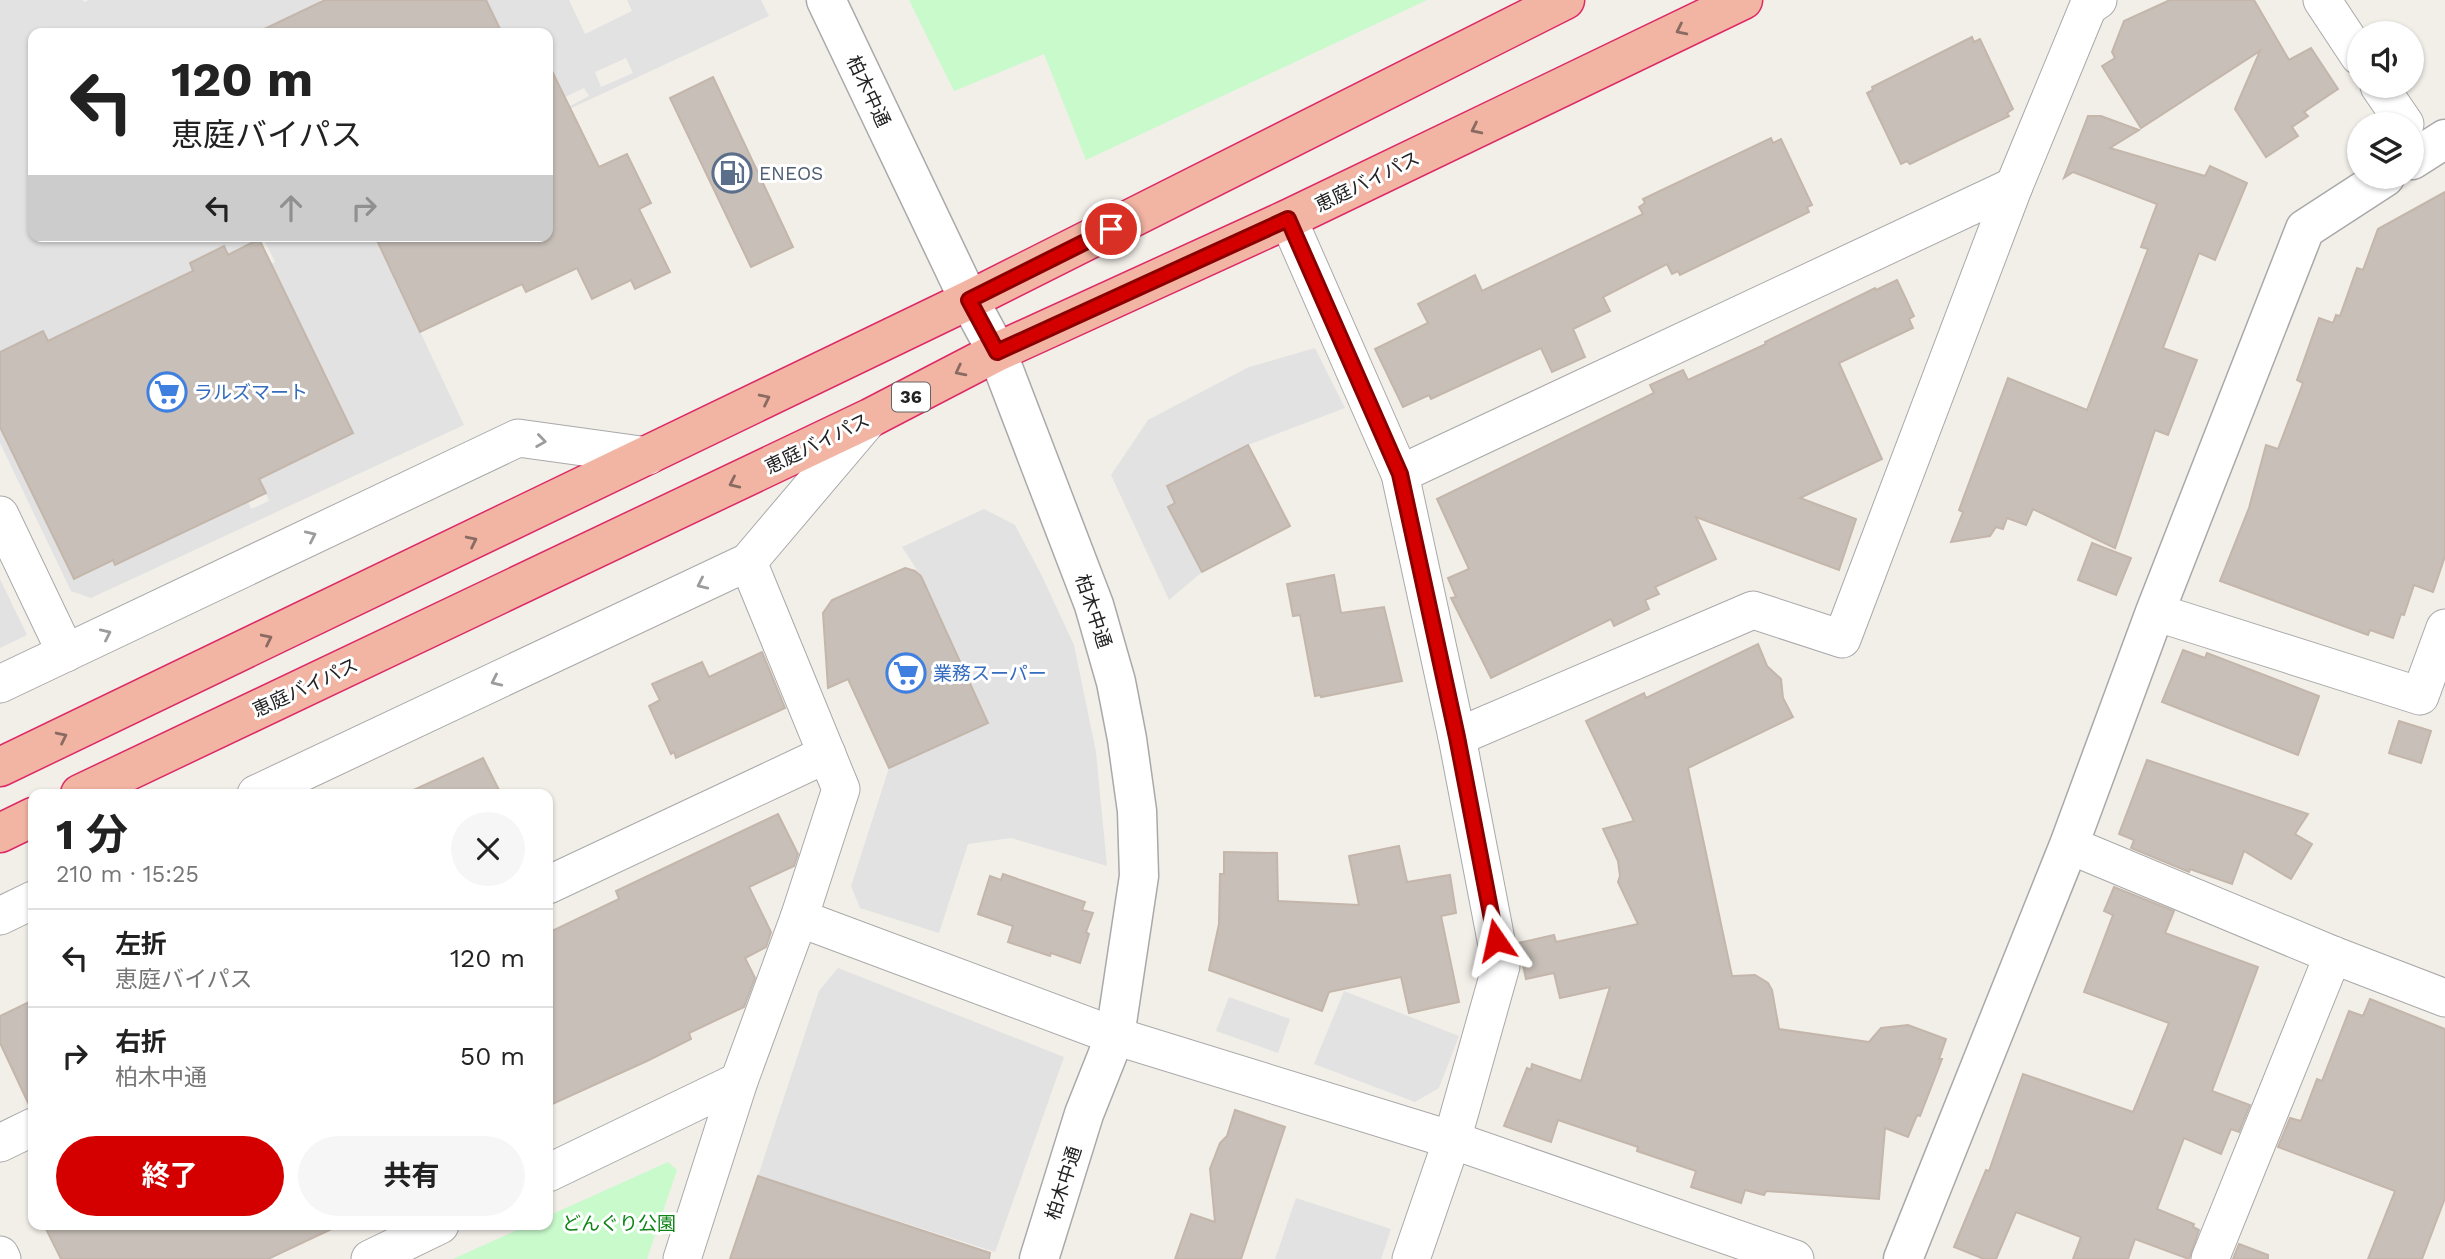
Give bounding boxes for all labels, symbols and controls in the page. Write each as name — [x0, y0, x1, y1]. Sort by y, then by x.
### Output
one-way arrow — [1676, 21, 1688, 35]
map controls — [2347, 21, 2424, 189]
button: sound — [2347, 21, 2424, 98]
text: 120 m — [171, 50, 313, 108]
street label: 柏木中通 — [842, 52, 895, 131]
icon: left — [56, 56, 147, 147]
button: layers — [2347, 112, 2424, 189]
text: 恵庭バイパス — [171, 116, 362, 154]
one-way arrow — [1471, 120, 1483, 134]
street label: 恵庭バイパス — [1311, 146, 1423, 217]
fuel station icon: ENEOS — [711, 152, 753, 194]
place label: ENEOS — [759, 162, 823, 185]
icon: left — [199, 189, 237, 227]
icon: ahead — [272, 189, 310, 227]
icon: right — [345, 189, 383, 227]
pin — [1081, 199, 1141, 259]
icon: arrive — [1092, 210, 1130, 248]
one-way arrow — [955, 363, 967, 377]
supermarket icon: ラルズマート — [146, 371, 188, 413]
place label: ラルズマート — [194, 381, 308, 404]
road number: 36 — [892, 382, 930, 412]
one-way arrow — [758, 394, 770, 408]
street label: 恵庭バイパス — [761, 408, 873, 479]
one-way arrow — [535, 434, 547, 449]
one-way arrow — [729, 475, 741, 489]
one-way arrow — [304, 530, 316, 544]
one-way arrow — [465, 535, 477, 549]
street label: 柏木中通 — [1071, 571, 1116, 651]
one-way arrow — [697, 576, 709, 590]
one-way arrow — [99, 628, 111, 642]
one-way arrow — [260, 633, 272, 647]
supermarket icon: 業務スーパー — [885, 652, 927, 694]
street label: 恵庭バイパス — [249, 653, 362, 722]
place label: 業務スーパー — [933, 662, 1047, 685]
one-way arrow — [491, 673, 504, 687]
one-way arrow — [54, 732, 67, 746]
text: 1 分 — [56, 810, 128, 859]
button: close — [451, 812, 525, 886]
text: 210 m · 15:25 — [56, 861, 199, 888]
position arrow — [1459, 903, 1533, 977]
text: 左折 — [115, 929, 167, 959]
icon: left — [56, 939, 94, 977]
text: 120 m — [450, 943, 525, 973]
text: 恵庭バイパス — [115, 966, 253, 993]
text: 右折 — [115, 1027, 167, 1057]
icon: right — [56, 1037, 94, 1075]
text: 50 m — [460, 1041, 525, 1071]
text: 柏木中通 — [115, 1064, 207, 1091]
button: 終了 — [56, 1136, 284, 1216]
button: 共有 — [298, 1136, 525, 1216]
street label: 柏木中通 — [1041, 1143, 1086, 1223]
park label: どんぐり公園 — [562, 1212, 676, 1235]

